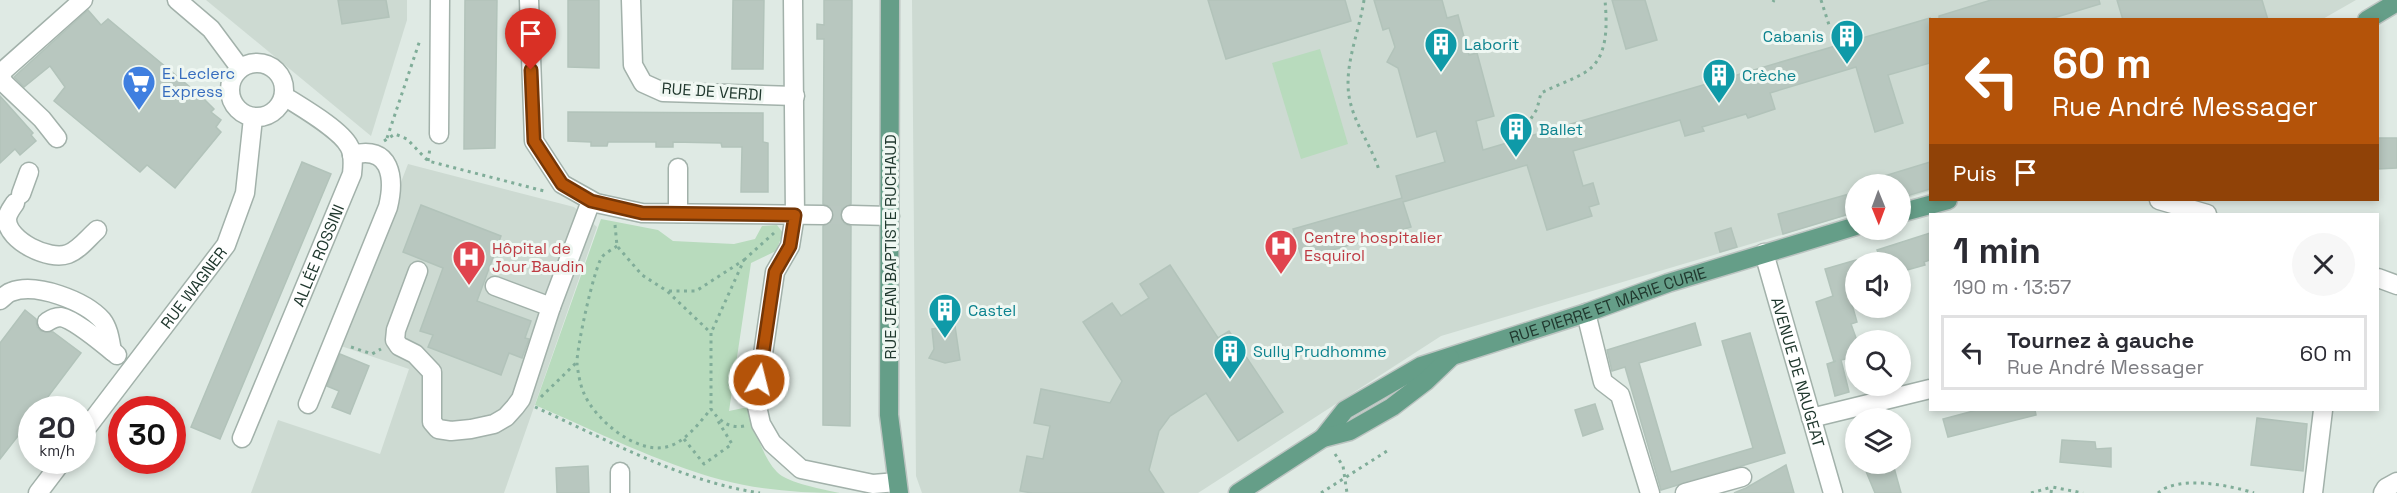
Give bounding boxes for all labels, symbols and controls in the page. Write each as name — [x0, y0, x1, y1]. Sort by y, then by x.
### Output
pin — [505, 8, 556, 70]
icon: arrive — [514, 17, 547, 50]
building icon: Cabanis — [1829, 18, 1865, 65]
building icon: Laborit — [1423, 26, 1459, 73]
place label: Cabanis — [1763, 26, 1824, 47]
place label: Laborit — [1464, 34, 1519, 55]
text: 60 m — [2052, 37, 2152, 90]
icon: left — [1953, 42, 2031, 120]
building icon: Crèche — [1701, 57, 1737, 104]
place label: E. Leclerc Express — [162, 63, 235, 102]
supermarket icon: E. Leclerc Express — [121, 64, 157, 111]
place label: Crèche — [1742, 65, 1796, 86]
street label: RUE DE VERDI — [661, 78, 763, 105]
text: Rue André Messager — [2052, 89, 2318, 124]
building icon: Ballet — [1498, 111, 1534, 158]
place label: Ballet — [1539, 119, 1583, 140]
street label: RUE JEAN BAPTISTE RUCHAUD — [880, 134, 901, 360]
icon: arrive — [2009, 156, 2042, 189]
text: Puis — [1953, 159, 1997, 187]
north arrow — [1845, 174, 1911, 240]
map controls — [1845, 174, 1911, 474]
street label: ALLÉE ROSSINI — [288, 201, 349, 310]
place label: Centre hospitalier Esquirol — [1304, 227, 1442, 266]
hospital icon: Centre hospitalier Esquirol — [1263, 228, 1299, 275]
text: 1 min — [1953, 228, 2041, 274]
button: close — [2292, 233, 2355, 296]
place label: Hôpital de Jour Baudin — [492, 238, 584, 277]
hospital icon: Hôpital de Jour Baudin — [451, 239, 487, 286]
street label: RUE WAGNER — [156, 243, 232, 333]
button: sound — [1845, 252, 1911, 318]
street label: RUE PIERRE ET MARIE CURIE — [1507, 262, 1709, 348]
text: 190 m · 13:57 — [1953, 274, 2071, 300]
building icon: Castel — [927, 292, 963, 339]
street label: AVENUE DE NAUGEAT — [1766, 295, 1829, 450]
place label: Castel — [968, 300, 1016, 321]
text: Tournez à gauche — [2007, 326, 2194, 354]
button: search — [1845, 330, 1911, 396]
building icon: Sully Prudhomme — [1212, 333, 1248, 380]
icon: left — [1956, 336, 1989, 369]
text: 60 m — [2300, 339, 2352, 367]
place label: Sully Prudhomme — [1253, 341, 1387, 362]
position arrow — [727, 348, 791, 412]
text: Rue André Messager — [2007, 354, 2204, 380]
speed limit sign: 30 — [108, 396, 186, 474]
text: 20 — [38, 408, 76, 447]
button: layers — [1845, 408, 1911, 474]
text: km/h — [39, 441, 75, 460]

